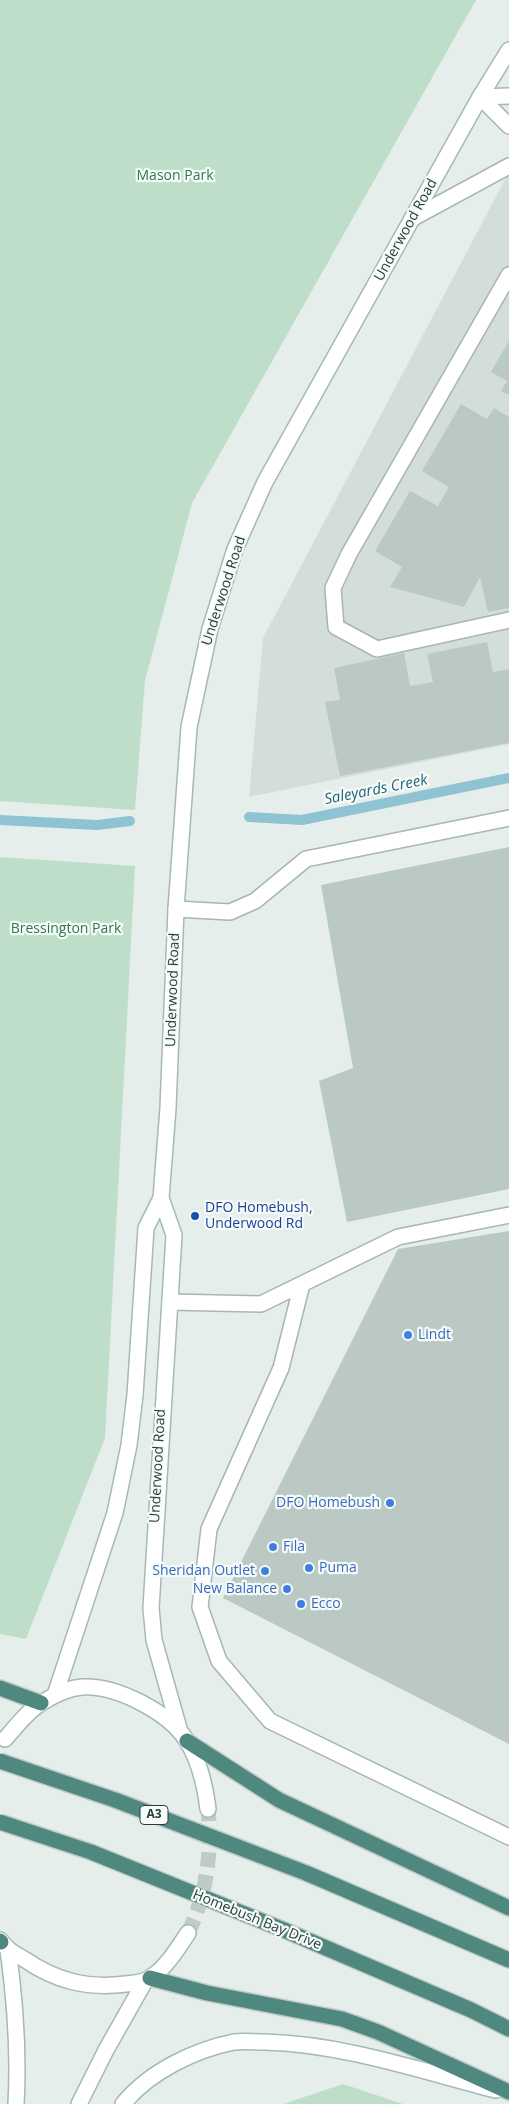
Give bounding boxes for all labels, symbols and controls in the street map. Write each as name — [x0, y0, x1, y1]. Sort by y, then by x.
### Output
park label: Mason Park — [137, 168, 213, 184]
street label: Underwood Road — [371, 176, 441, 284]
street label: Underwood Road — [198, 534, 250, 648]
water label: Saleyards Creek — [323, 771, 429, 809]
park label: Bressington Park — [11, 921, 121, 937]
street label: Underwood Road — [163, 933, 183, 1047]
place label: DFO Homebush, Underwood Rd — [205, 1200, 313, 1232]
marker: DFO Homebush, Underwood Rd — [189, 1210, 201, 1222]
place label: Lindt — [418, 1327, 451, 1343]
marker: Lindt — [402, 1329, 414, 1341]
street label: Underwood Road — [147, 1409, 169, 1523]
place label: DFO Homebush — [276, 1495, 380, 1511]
marker: DFO Homebush — [384, 1497, 396, 1509]
place label: Fila — [283, 1539, 305, 1555]
marker: Fila — [267, 1541, 279, 1553]
place label: Puma — [319, 1560, 357, 1576]
marker: Puma — [303, 1562, 315, 1574]
place label: Sheridan Outlet — [152, 1563, 255, 1579]
marker: Sheridan Outlet — [259, 1565, 271, 1577]
place label: New Balance — [193, 1581, 277, 1597]
marker: New Balance — [281, 1583, 293, 1595]
place label: Ecco — [311, 1596, 341, 1612]
marker: Ecco — [295, 1598, 307, 1610]
road number: A3 — [140, 1806, 168, 1824]
street label: Homebush Bay Drive — [190, 1886, 324, 1954]

